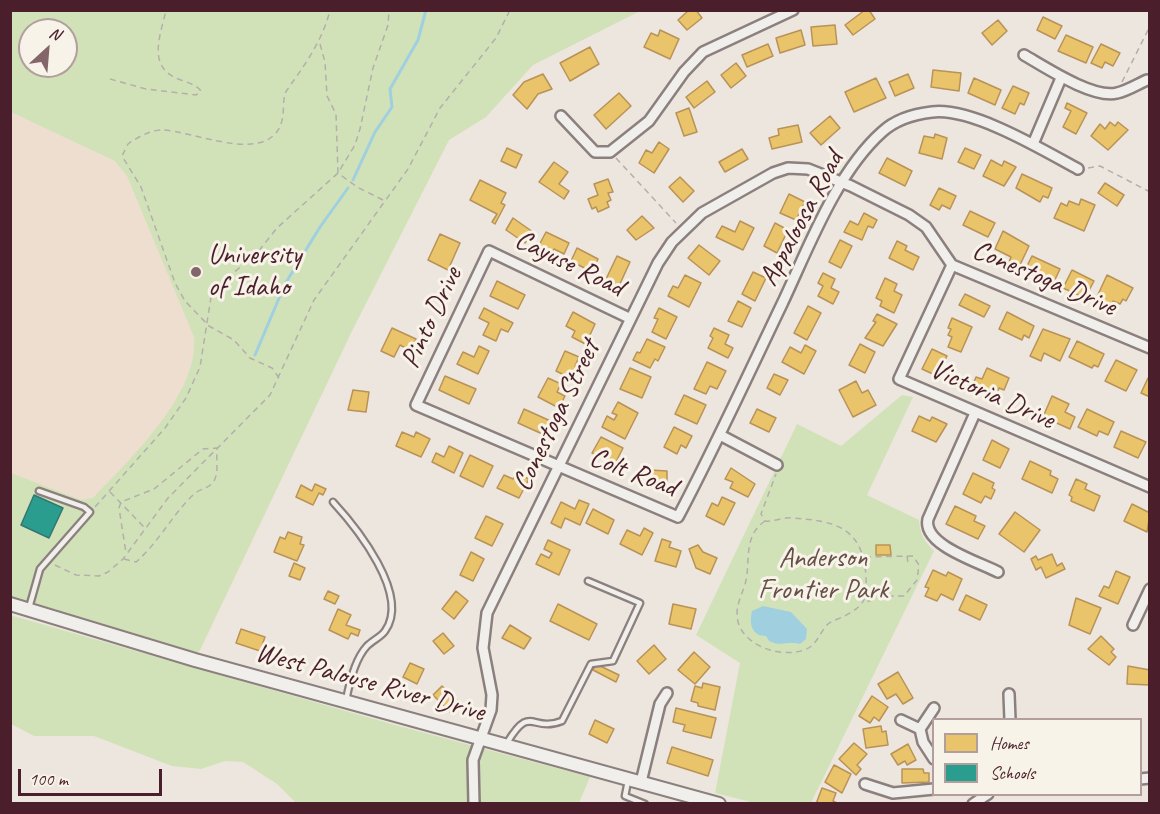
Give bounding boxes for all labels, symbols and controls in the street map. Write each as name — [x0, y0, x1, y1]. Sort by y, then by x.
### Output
north arrow — [18, 18, 78, 78]
text: N — [46, 22, 64, 45]
street label: Appaloosa Road — [753, 146, 851, 292]
street label: Cayuse Road — [509, 223, 629, 305]
street label: Conestoga Drive — [967, 234, 1121, 324]
place label: University of Idaho — [208, 239, 301, 305]
street label: Pinto Drive — [394, 262, 470, 374]
marker: University of Idaho — [189, 265, 203, 279]
street label: Conestoga Street — [506, 335, 608, 497]
street label: Victoria Drive — [925, 353, 1059, 437]
street label: Colt Road — [585, 441, 681, 505]
park label: Anderson Frontier Park — [758, 542, 888, 608]
street label: West Palouse River Drive — [252, 636, 488, 730]
legend — [932, 718, 1142, 796]
text: Homes — [990, 732, 1029, 754]
scale bar — [21, 757, 165, 795]
text: Schools — [990, 762, 1035, 784]
text: 100 m — [29, 768, 68, 790]

